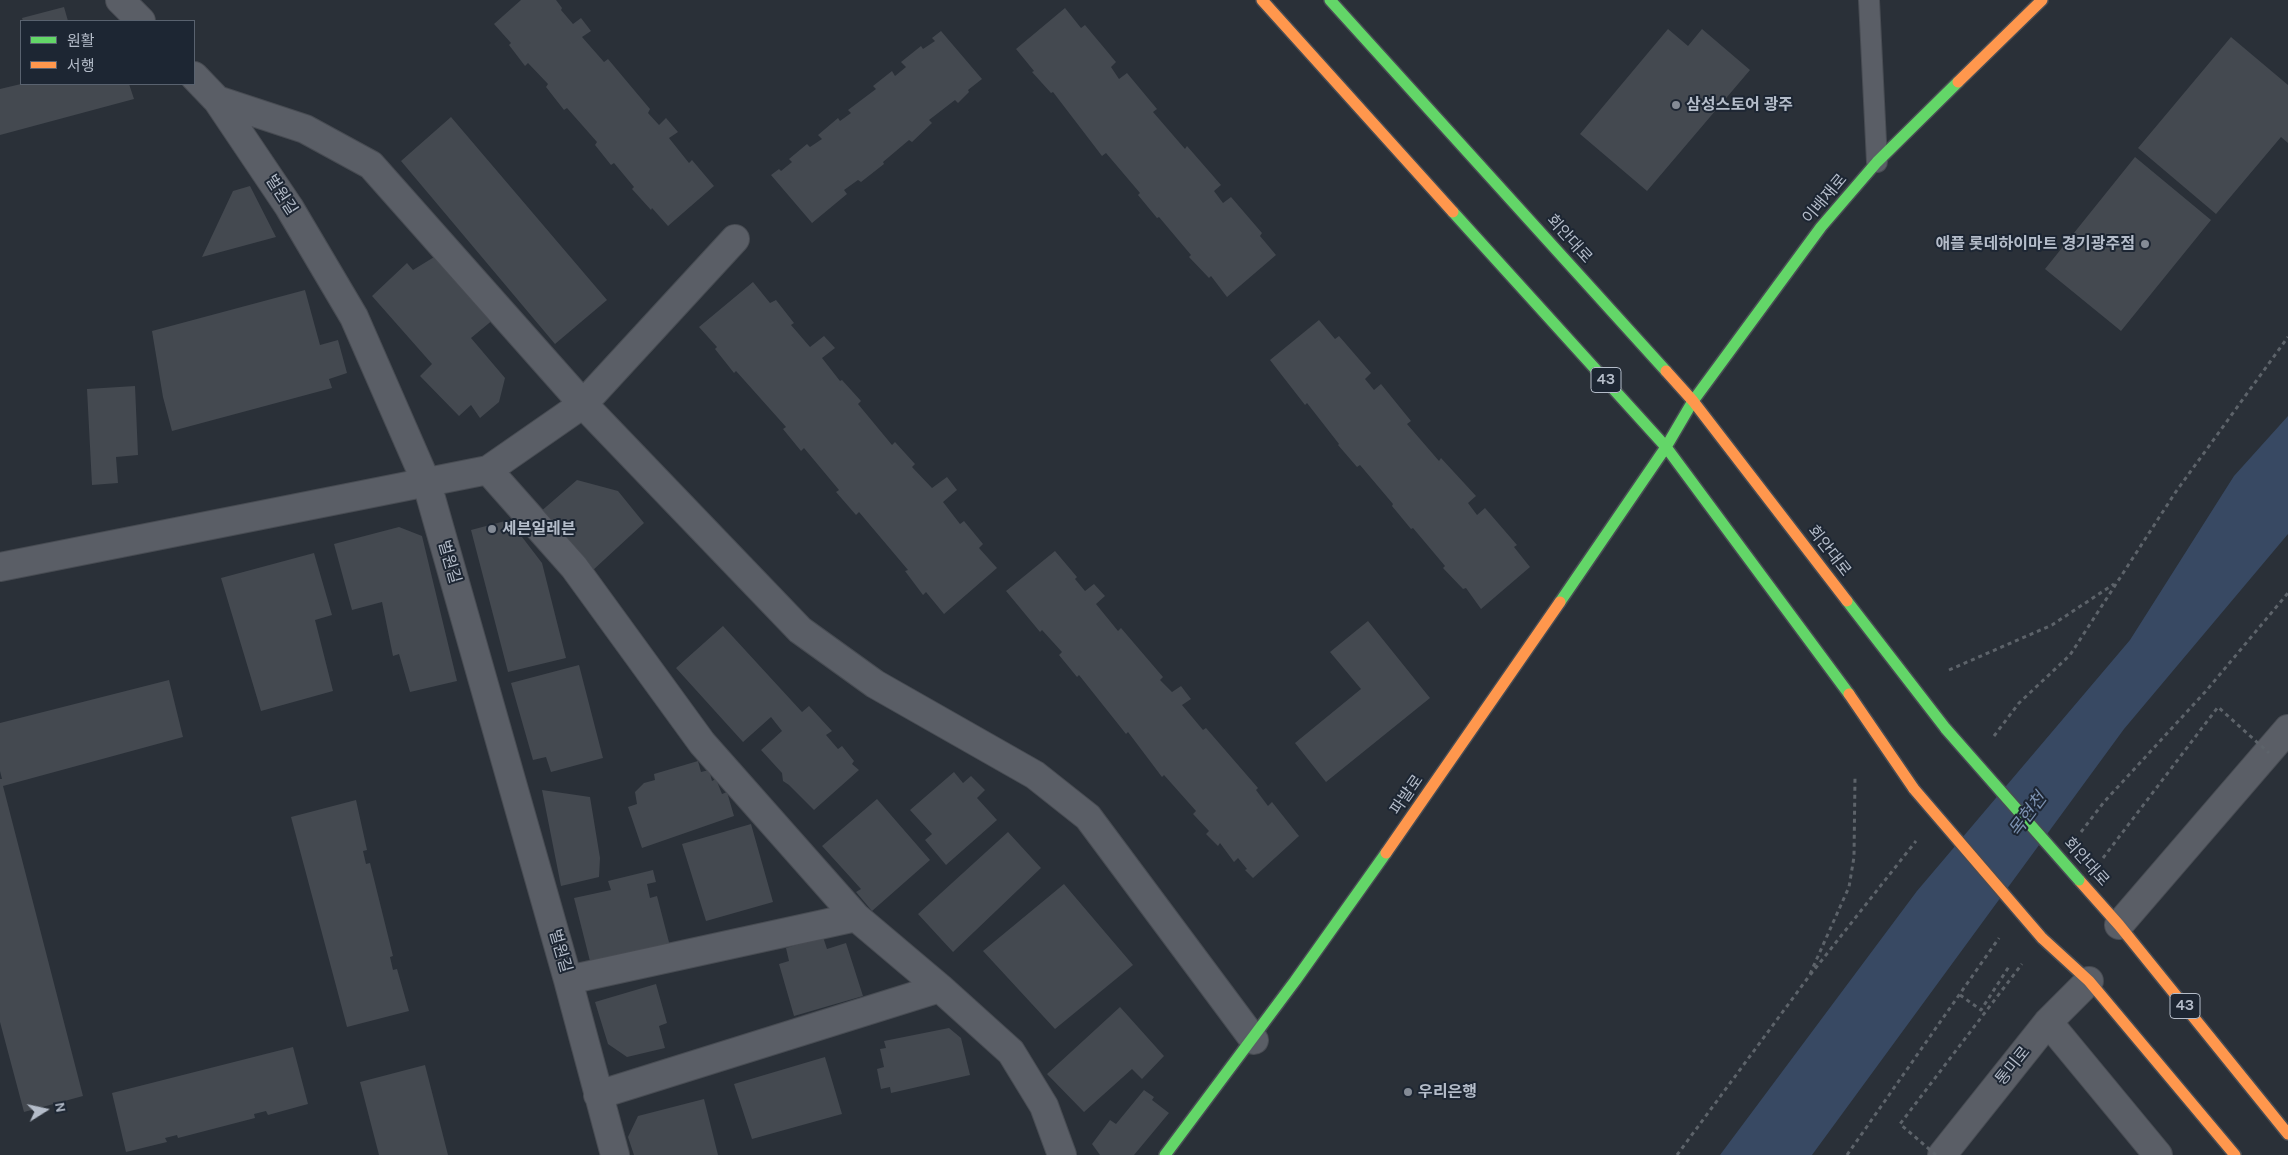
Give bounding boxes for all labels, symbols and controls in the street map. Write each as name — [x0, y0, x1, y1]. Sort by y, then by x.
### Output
legend — [20, 20, 195, 85]
text: 원활 — [67, 32, 95, 50]
text: 서행 — [67, 57, 95, 75]
place label: 삼성스토어 광주 — [1686, 95, 1793, 115]
marker: 삼성스토어 광주 — [1670, 99, 1682, 111]
street label: 이배재로 — [1799, 170, 1851, 228]
street label: 벌원길 — [261, 171, 301, 219]
street label: 회안대로 — [1542, 211, 1596, 267]
place label: 애플 롯데하이마트 경기광주점 — [1936, 234, 2135, 254]
marker: 애플 롯데하이마트 경기광주점 — [2139, 238, 2151, 250]
road number: 43 — [1591, 368, 1621, 392]
place label: 세븐일레븐 — [502, 519, 576, 539]
street label: 회안대로 — [1803, 522, 1855, 580]
marker: 세븐일레븐 — [486, 523, 498, 535]
street label: 벌원길 — [434, 538, 464, 586]
street label: 파발로 — [1386, 771, 1428, 819]
water label: 목현천 — [2004, 789, 2052, 841]
street label: 회안대로 — [2059, 834, 2113, 890]
street label: 벌원길 — [545, 927, 575, 975]
road number: 43 — [2170, 994, 2200, 1018]
street label: 통미로 — [1992, 1043, 2034, 1089]
place label: 우리은행 — [1418, 1082, 1477, 1102]
north arrow — [20, 1085, 70, 1135]
marker: 우리은행 — [1402, 1086, 1414, 1098]
text: N — [51, 1101, 70, 1114]

